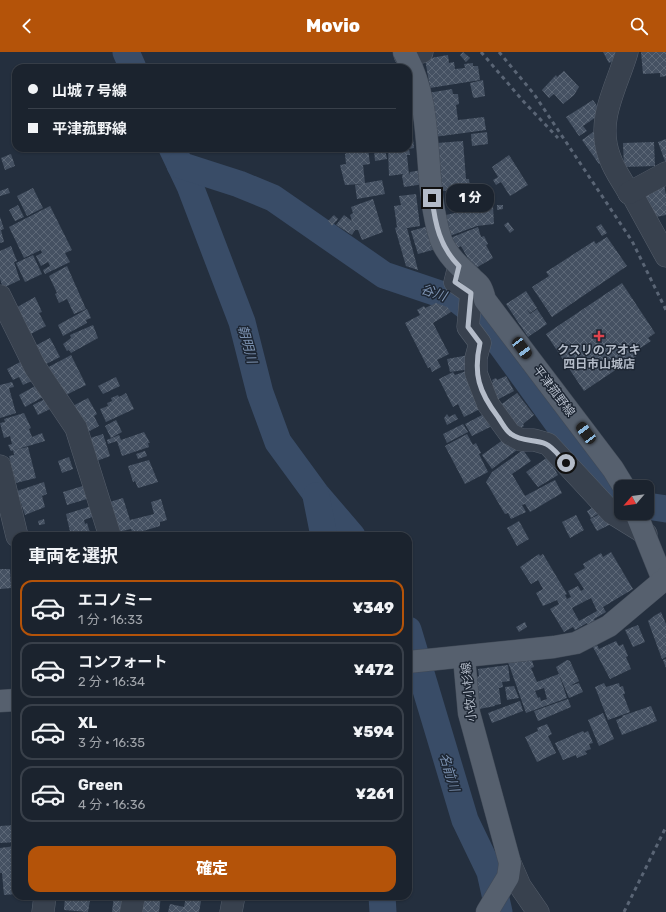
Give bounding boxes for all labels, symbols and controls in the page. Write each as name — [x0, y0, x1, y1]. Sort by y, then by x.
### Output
icon: back — [16, 15, 38, 37]
text: Movio — [306, 15, 360, 37]
icon: search — [628, 15, 650, 37]
text: 山城７号線 — [52, 82, 127, 100]
text: 平津菰野線 — [52, 120, 127, 138]
callout: 1 分 — [446, 184, 494, 212]
route end — [423, 189, 441, 207]
text: 1 分 — [459, 190, 481, 205]
water label: 谷川 — [419, 281, 450, 304]
water label: 朝明川 — [235, 323, 260, 367]
marker: クスリのアオキ 四日市山城店 — [594, 331, 604, 341]
car — [510, 335, 534, 361]
place label: クスリのアオキ 四日市山城店 — [557, 343, 641, 371]
street label: 平津菰野線 — [530, 363, 578, 419]
car — [574, 420, 598, 446]
route start — [557, 454, 575, 472]
north arrow — [614, 480, 654, 520]
map controls — [614, 480, 654, 520]
text: 車両を選択 — [28, 545, 118, 567]
icon: car — [30, 590, 66, 626]
text: エコノミー — [78, 591, 153, 609]
text: ¥349 — [352, 599, 394, 617]
text: 1 分 · 16:33 — [78, 612, 143, 627]
icon: car — [30, 652, 66, 688]
text: コンフォート — [78, 653, 168, 671]
text: ¥472 — [354, 661, 394, 679]
street label: 小牧小杉線 — [459, 661, 479, 723]
text: 2 分 · 16:34 — [78, 674, 145, 689]
icon: car — [30, 714, 66, 750]
text: XL — [78, 714, 97, 732]
text: ¥594 — [353, 723, 394, 741]
text: 3 分 · 16:35 — [78, 735, 145, 750]
water label: 名前川 — [437, 751, 463, 795]
icon: car — [30, 776, 66, 812]
text: Green — [78, 776, 123, 794]
text: ¥261 — [355, 785, 394, 803]
text: 4 分 · 16:36 — [78, 797, 145, 812]
button: 確定 — [28, 846, 396, 892]

